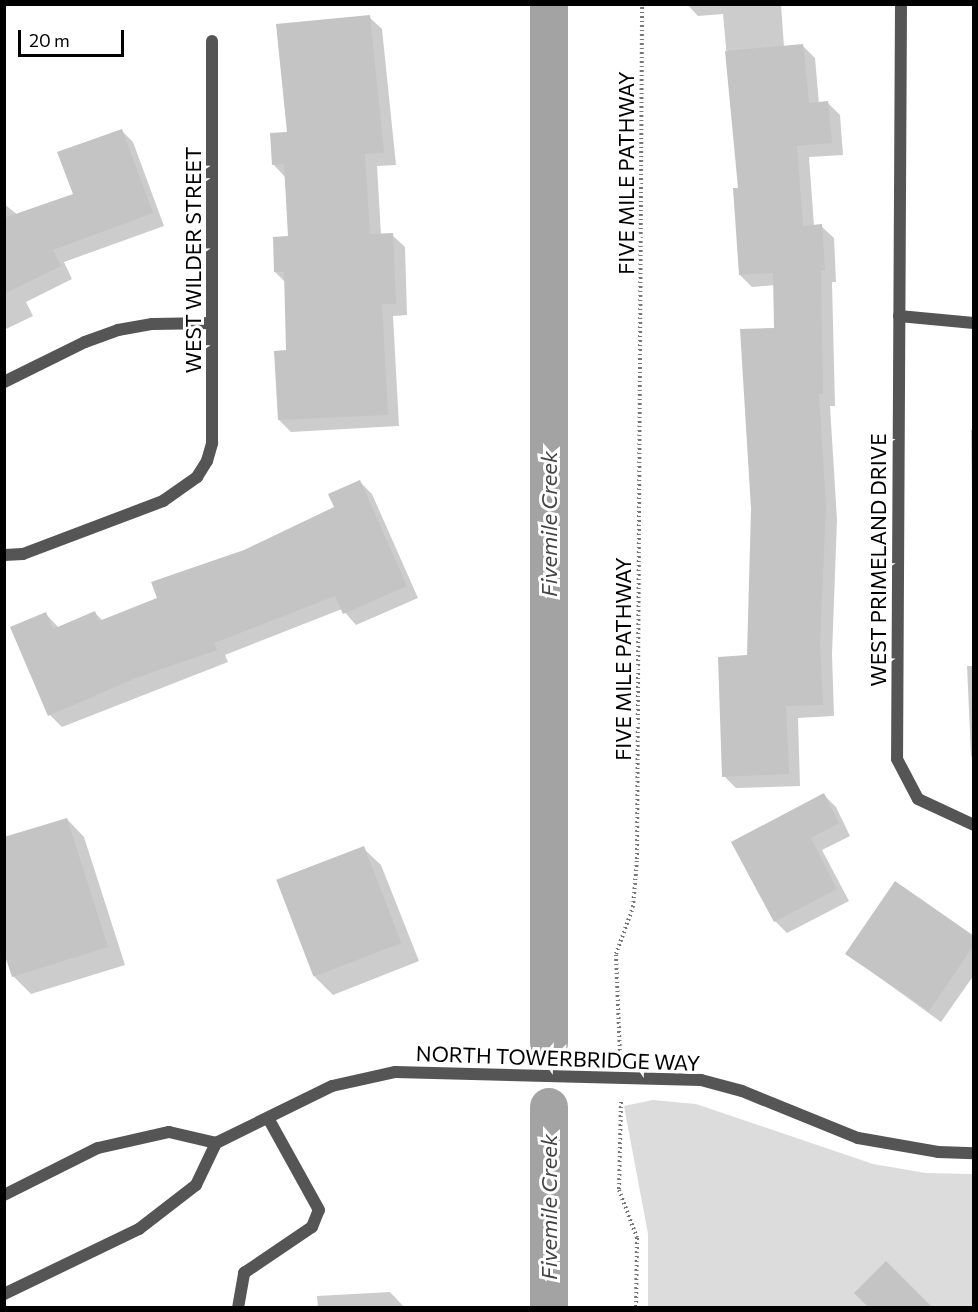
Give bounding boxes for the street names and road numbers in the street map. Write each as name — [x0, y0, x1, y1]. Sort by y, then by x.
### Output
street label: FIVE MILE PATHWAY — [613, 71, 639, 275]
street label: WEST WILDER STREET — [180, 147, 206, 373]
street label: WEST PRIMELAND DRIVE — [865, 433, 891, 687]
street label: FIVE MILE PATHWAY — [610, 557, 636, 761]
street label: NORTH TOWERBRIDGE WAY — [415, 1040, 701, 1076]

